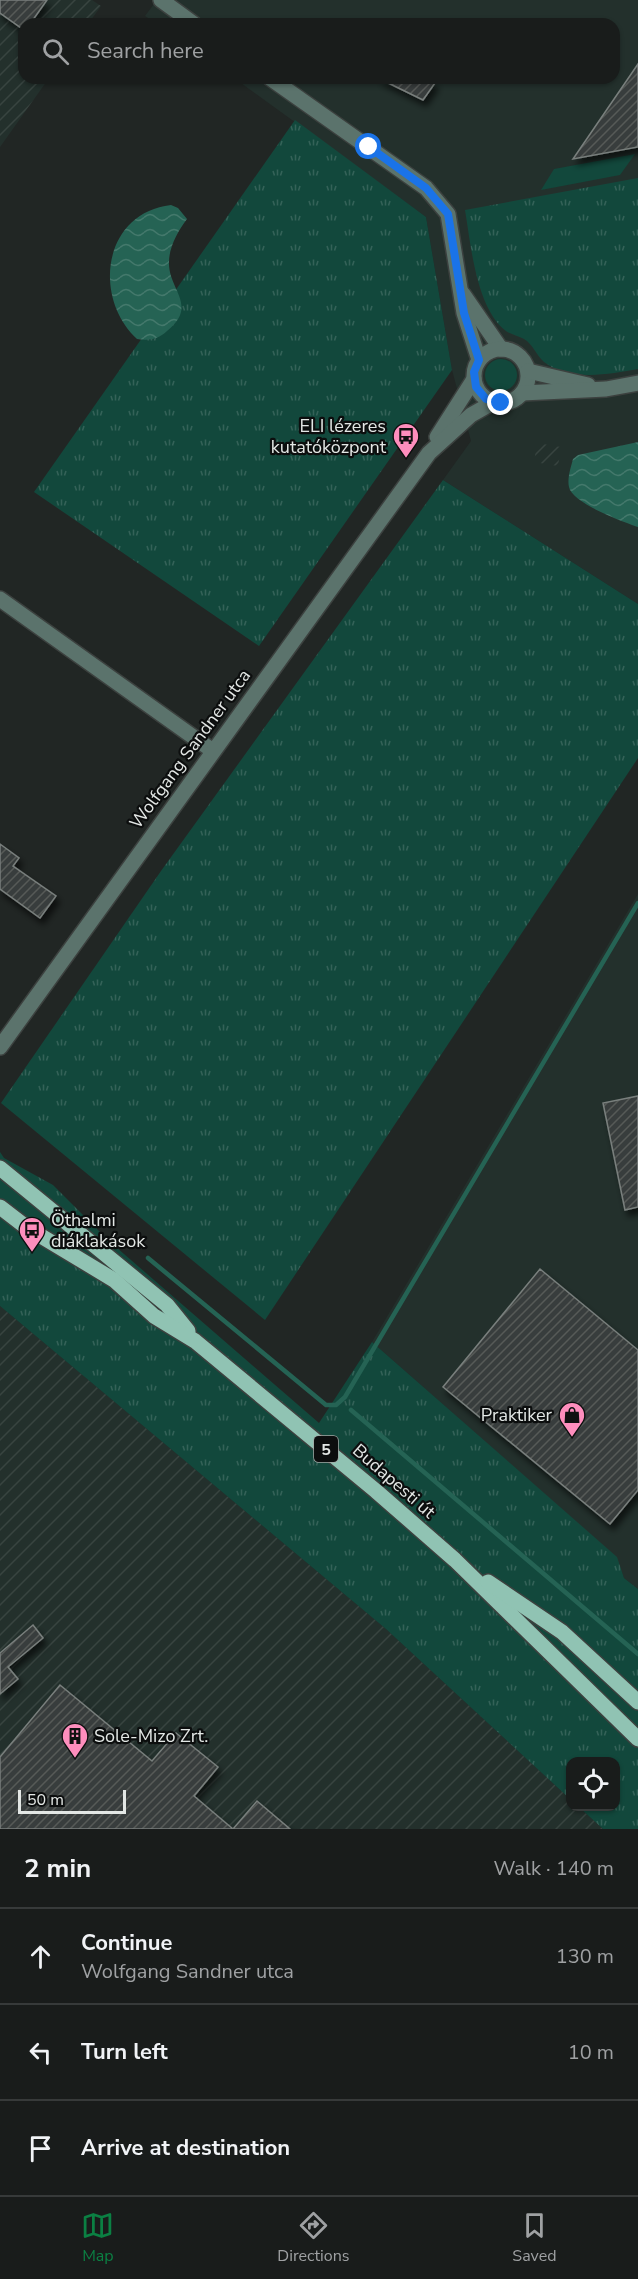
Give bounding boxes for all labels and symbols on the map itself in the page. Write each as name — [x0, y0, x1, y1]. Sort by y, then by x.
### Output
route start — [355, 133, 381, 159]
route end — [487, 389, 513, 415]
place label: ELI lézeres kutatóközpont — [271, 414, 387, 459]
bus stop icon: ELI lézeres kutatóközpont — [391, 421, 421, 459]
street label: Wolfgang Sandner utca — [124, 664, 256, 834]
place label: Öthalmi diáklakások — [51, 1208, 146, 1253]
bus stop icon: Öthalmi diáklakások — [17, 1215, 47, 1253]
shop icon: Praktiker — [557, 1400, 587, 1438]
place label: Praktiker — [481, 1403, 553, 1427]
road number: 5 — [314, 1436, 338, 1462]
street label: Budapesti út — [347, 1438, 441, 1524]
building icon: Sole-Mizo Zrt. — [60, 1721, 90, 1759]
place label: Sole-Mizo Zrt. — [94, 1724, 208, 1748]
scale bar — [18, 1787, 126, 1814]

